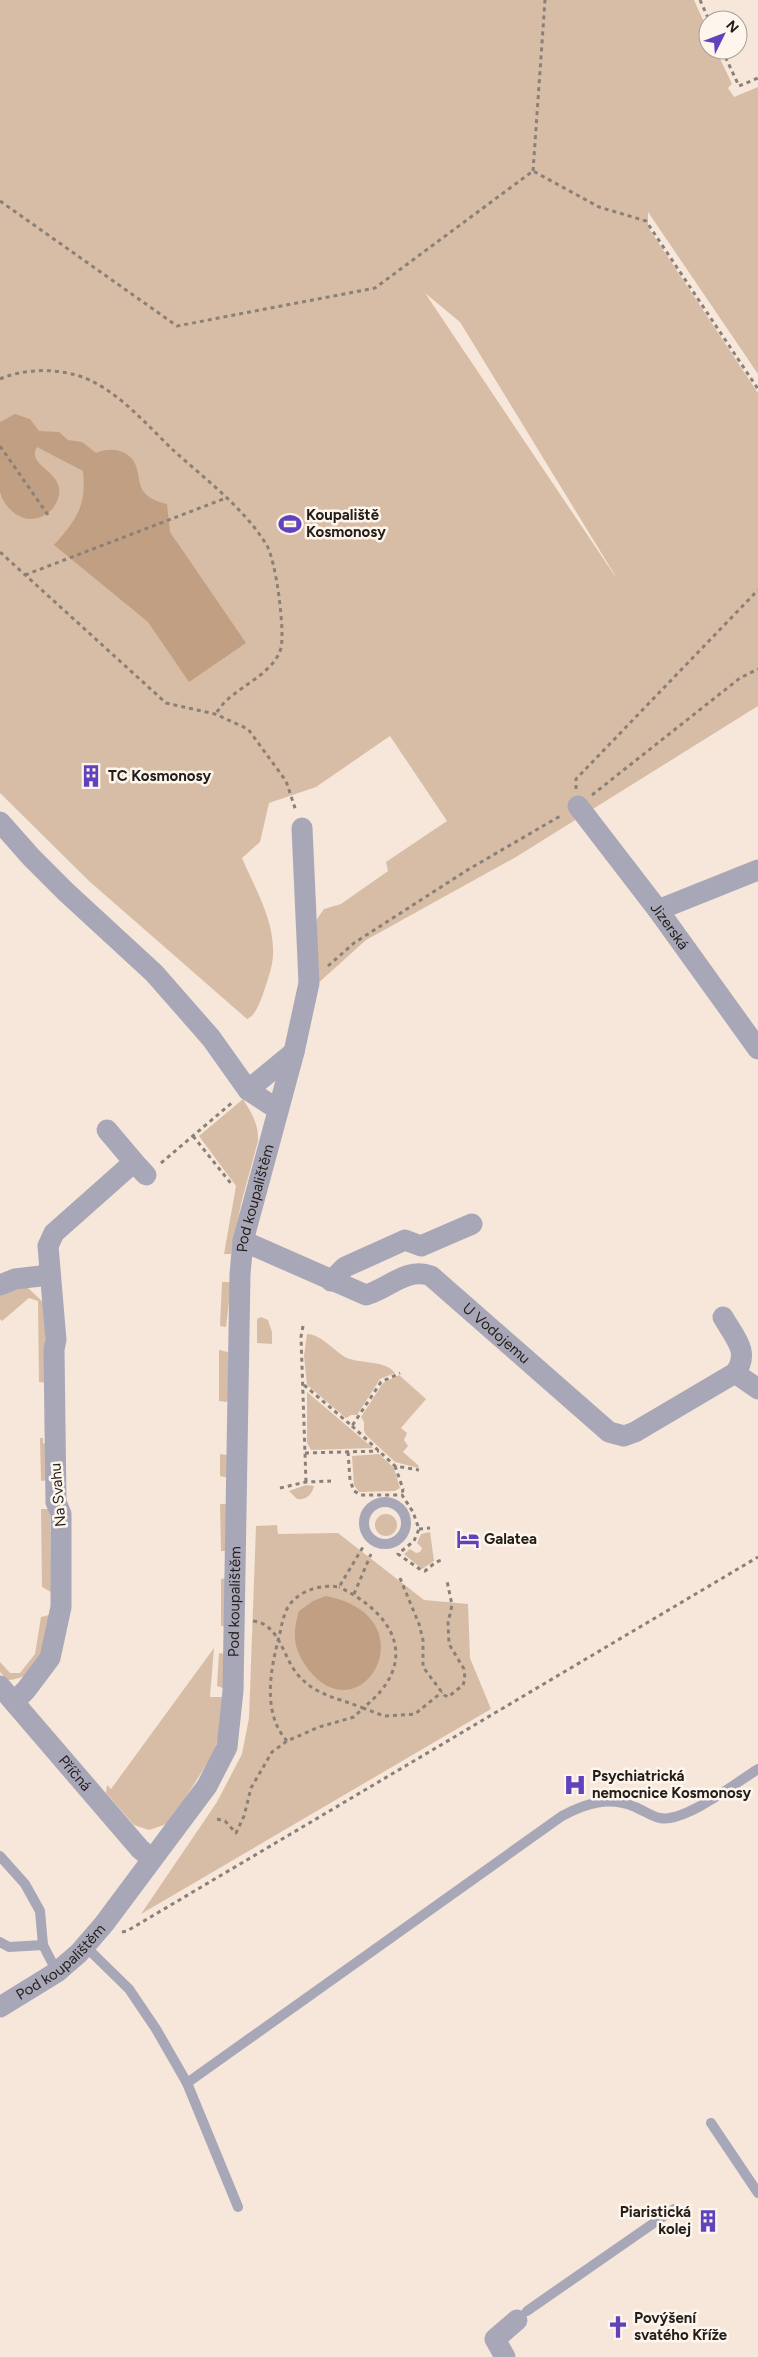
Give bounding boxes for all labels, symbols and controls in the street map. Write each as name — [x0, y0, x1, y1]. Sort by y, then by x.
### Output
north arrow — [698, 10, 748, 60]
text: N — [722, 17, 742, 36]
place label: Koupaliště Kosmonosy — [306, 506, 386, 541]
sports icon: Koupaliště Kosmonosy — [277, 511, 303, 537]
building icon: TC Kosmonosy — [78, 763, 104, 789]
place label: TC Kosmonosy — [108, 767, 211, 785]
street label: Jizerská — [647, 899, 693, 953]
street label: Pod koupalištěm — [233, 1142, 278, 1253]
street label: U Vodojemu — [459, 1299, 534, 1368]
street label: Na Svahu — [46, 1462, 70, 1528]
hotel icon: Galatea — [455, 1526, 481, 1552]
place label: Galatea — [484, 1530, 537, 1548]
street label: Pod koupalištěm — [225, 1546, 244, 1657]
street label: Příčná — [55, 1752, 95, 1795]
place label: Psychiatrická nemocnice Kosmonosy — [592, 1767, 752, 1802]
hospital icon: Psychiatrická nemocnice Kosmonosy — [562, 1772, 588, 1798]
street label: Pod koupalištěm — [13, 1920, 109, 2004]
place label: Piaristická kolej — [620, 2203, 691, 2238]
building icon: Piaristická kolej — [695, 2208, 721, 2234]
place label: Povýšení svatého Kříže — [634, 2309, 728, 2344]
church icon: Povýšení svatého Kříže — [605, 2314, 631, 2340]

